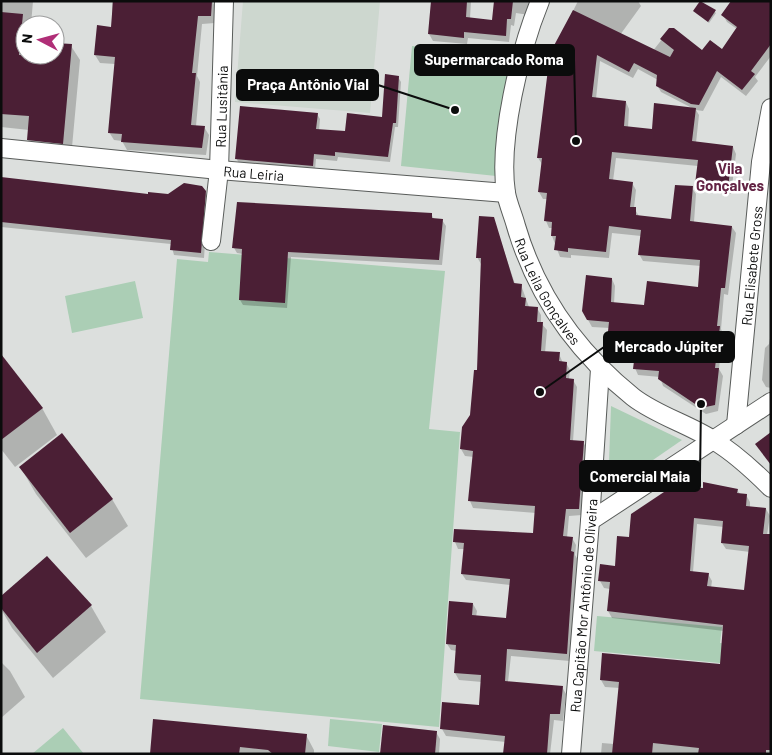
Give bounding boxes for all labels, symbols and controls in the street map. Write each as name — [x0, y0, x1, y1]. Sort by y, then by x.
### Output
north arrow — [15, 15, 65, 65]
text: N — [18, 33, 36, 44]
callout: Supermarcado Roma — [415, 45, 574, 75]
text: Supermarcado Roma — [424, 50, 564, 68]
street label: Rua Lusitânia — [211, 65, 231, 148]
callout: Praça Antônio Vial — [237, 70, 378, 100]
text: Praça Antônio Vial — [247, 75, 369, 93]
district label: Vila Gonçalves — [696, 159, 765, 194]
street label: Rua Leiria — [223, 162, 285, 184]
street label: Rua Elisabete Gross — [737, 205, 765, 326]
street label: Rua Leila Gonçalves — [512, 235, 585, 348]
callout: Mercado Júpiter — [604, 332, 734, 362]
text: Mercado Júpiter — [614, 337, 724, 355]
callout: Comercial Maia — [580, 461, 700, 491]
text: Comercial Maia — [590, 467, 690, 485]
street label: Rua Capitão Mor Antônio de Oliveira — [566, 498, 600, 713]

